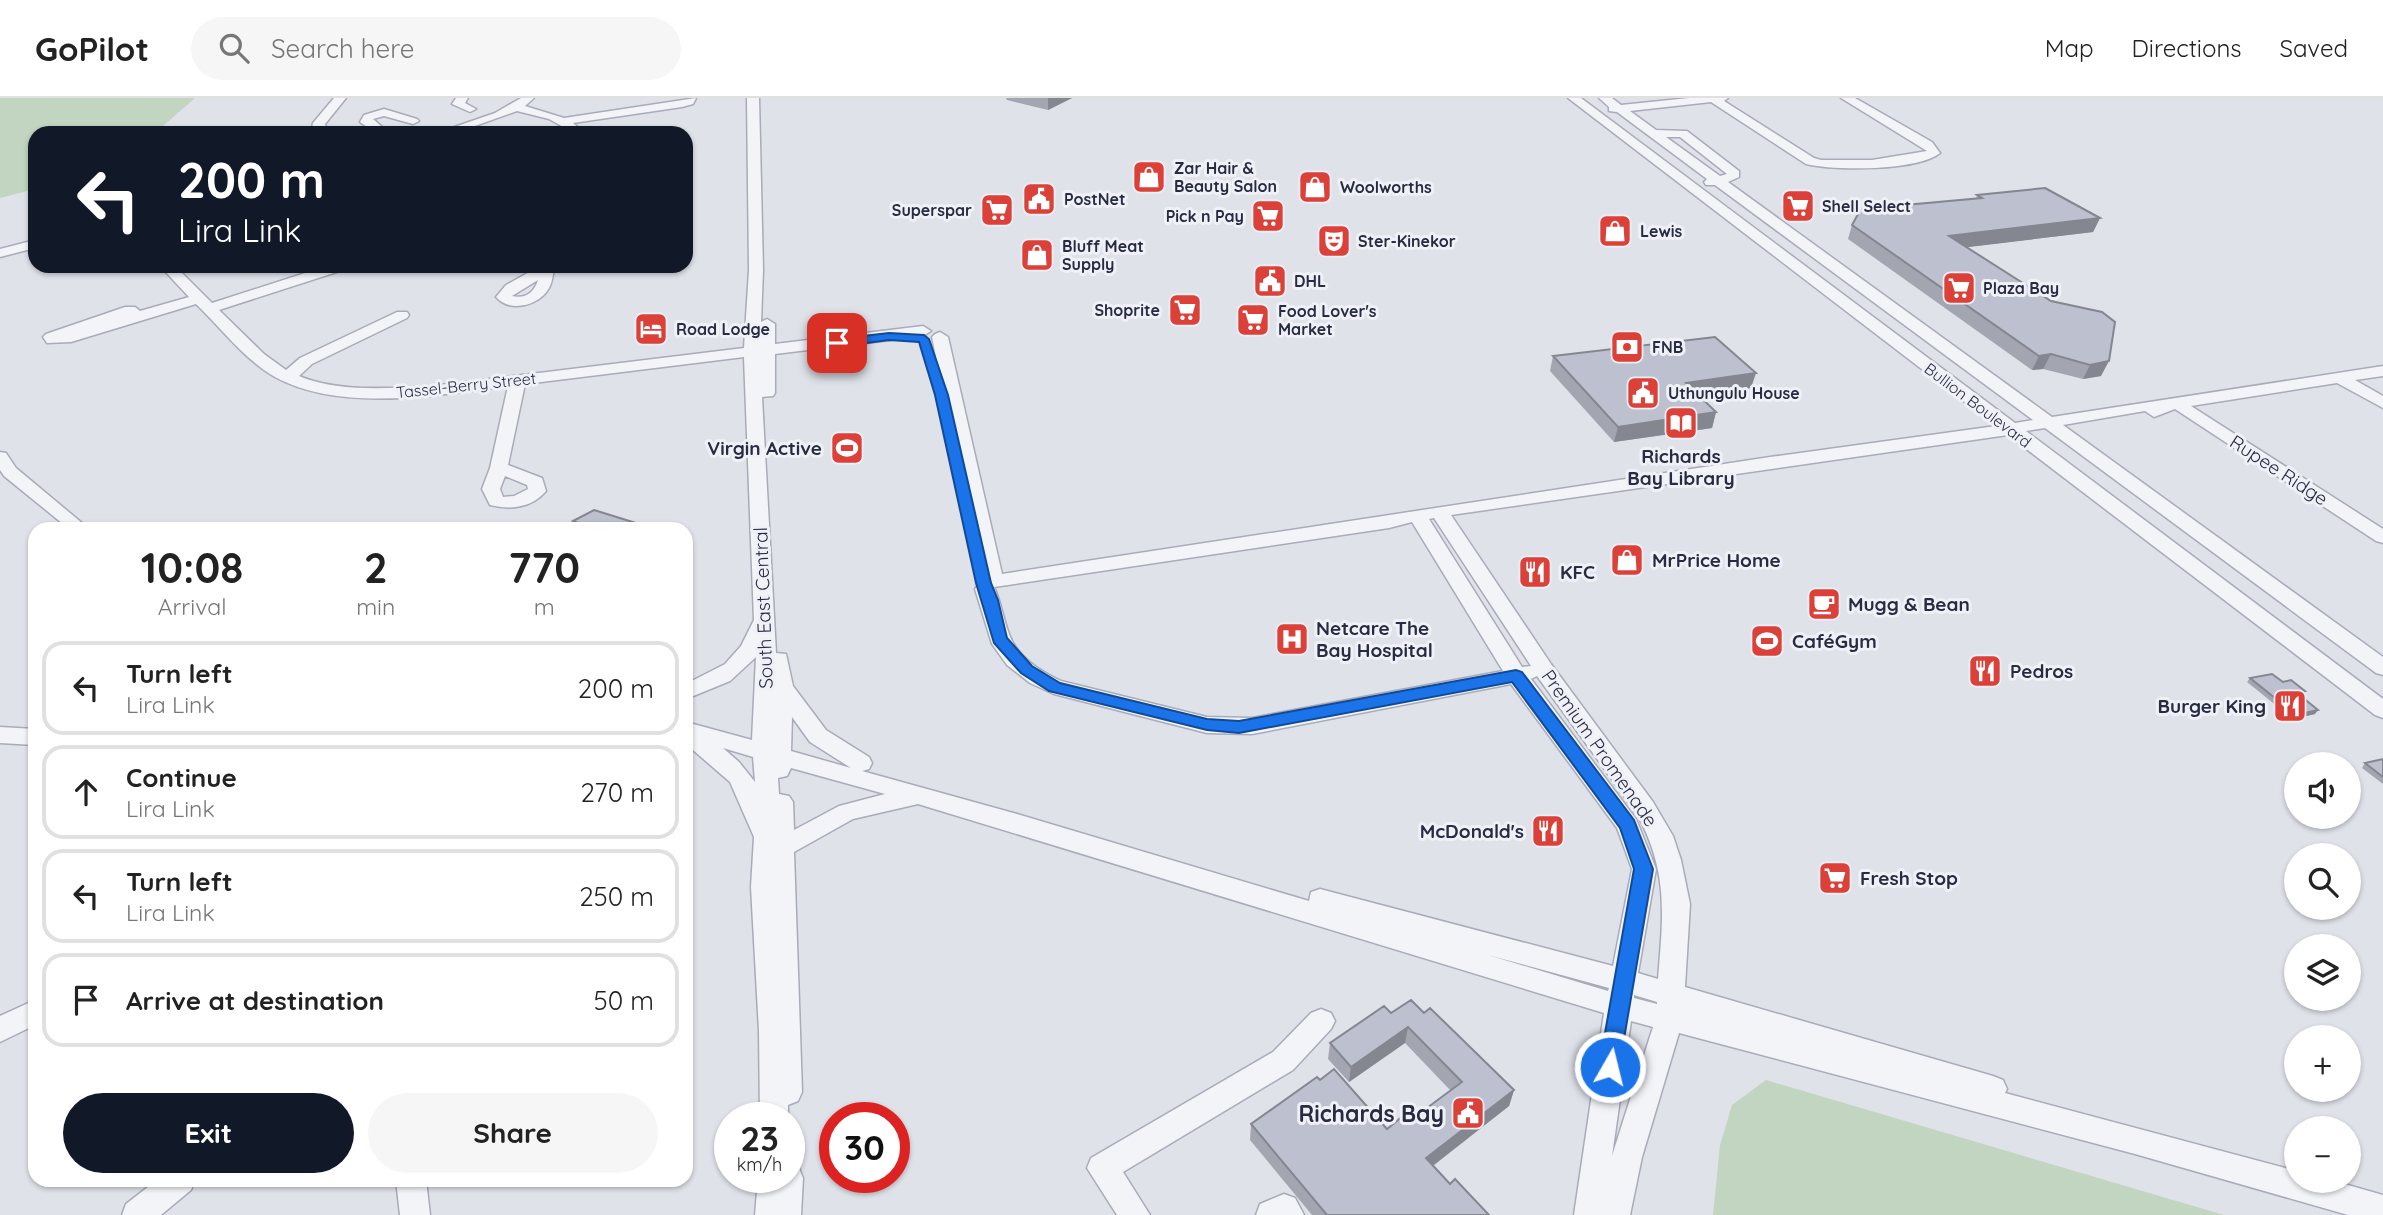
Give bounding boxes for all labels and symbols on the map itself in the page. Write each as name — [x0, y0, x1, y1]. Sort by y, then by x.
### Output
shop icon: Zar Hair & Beauty Salon — [1130, 158, 1168, 196]
place label: Zar Hair & Beauty Salon — [1174, 158, 1277, 196]
shop icon: Woolworths — [1296, 168, 1334, 206]
place label: Woolworths — [1340, 177, 1432, 197]
public building icon: PostNet — [1020, 180, 1058, 218]
supermarket icon: Shell Select — [1779, 187, 1817, 225]
place label: PostNet — [1064, 189, 1125, 209]
supermarket icon: Superspar — [978, 191, 1016, 229]
place label: Shell Select — [1822, 196, 1911, 216]
supermarket icon: Pick n Pay — [1249, 197, 1287, 235]
place label: Superspar — [892, 200, 972, 220]
place label: Pick n Pay — [1166, 206, 1244, 226]
shop icon: Lewis — [1596, 212, 1634, 250]
place label: Lewis — [1640, 221, 1682, 241]
theatre icon: Ster-Kinekor — [1315, 222, 1353, 260]
place label: Ster-Kinekor — [1358, 231, 1456, 251]
shop icon: Bluff Meat Supply — [1018, 236, 1056, 274]
place label: Bluff Meat Supply — [1062, 236, 1144, 274]
public building icon: DHL — [1251, 262, 1289, 300]
supermarket icon: Plaza Bay — [1940, 269, 1978, 307]
place label: DHL — [1294, 271, 1326, 291]
place label: Plaza Bay — [1983, 278, 2059, 298]
supermarket icon: Shoprite — [1166, 291, 1204, 329]
place label: Shoprite — [1094, 300, 1160, 320]
supermarket icon: Food Lover's Market — [1234, 301, 1272, 339]
place label: Food Lover's Market — [1278, 301, 1377, 339]
hotel icon: Road Lodge — [632, 310, 670, 348]
pin — [807, 313, 867, 373]
place label: Road Lodge — [676, 319, 770, 339]
bank icon: FNB — [1608, 328, 1646, 366]
place label: FNB — [1652, 337, 1683, 357]
street label: Bullion Boulevard — [1921, 358, 2035, 452]
street label: Tassel-Berry Street — [395, 368, 537, 402]
public building icon: Uthungulu House — [1624, 374, 1662, 412]
place label: Uthungulu House — [1668, 383, 1800, 403]
library icon: Richards Bay Library — [1662, 404, 1700, 442]
sports icon: Virgin Active — [828, 429, 866, 467]
street label: Rupee Ridge — [2225, 429, 2333, 511]
place label: Virgin Active — [707, 436, 822, 460]
place label: Richards Bay Library — [1627, 444, 1735, 490]
street label: South East Central — [748, 527, 778, 689]
shop icon: MrPrice Home — [1608, 541, 1646, 579]
place label: MrPrice Home — [1652, 548, 1781, 572]
restaurant icon: KFC — [1516, 553, 1554, 591]
place label: KFC — [1560, 560, 1595, 584]
cafe icon: Mugg & Bean — [1805, 585, 1843, 623]
place label: Mugg & Bean — [1848, 592, 1970, 616]
place label: Netcare The Bay Hospital — [1316, 616, 1433, 662]
hospital icon: Netcare The Bay Hospital — [1273, 620, 1311, 658]
sports icon: CaféGym — [1748, 622, 1786, 660]
place label: CaféGym — [1792, 629, 1877, 653]
restaurant icon: Pedros — [1966, 652, 2004, 690]
place label: Pedros — [2010, 659, 2073, 683]
street label: Premium Promenade — [1537, 665, 1663, 831]
restaurant icon: Burger King — [2271, 687, 2309, 725]
place label: Burger King — [2158, 694, 2266, 718]
restaurant icon: McDonald's — [1529, 812, 1567, 850]
place label: McDonald's — [1420, 819, 1524, 843]
supermarket icon: Fresh Stop — [1816, 859, 1854, 897]
place label: Fresh Stop — [1860, 866, 1958, 890]
position arrow — [1573, 1030, 1647, 1104]
public building icon: Richards Bay — [1449, 1094, 1487, 1132]
place label: Richards Bay — [1298, 1099, 1444, 1128]
speed limit sign: 30 — [819, 1102, 910, 1193]

